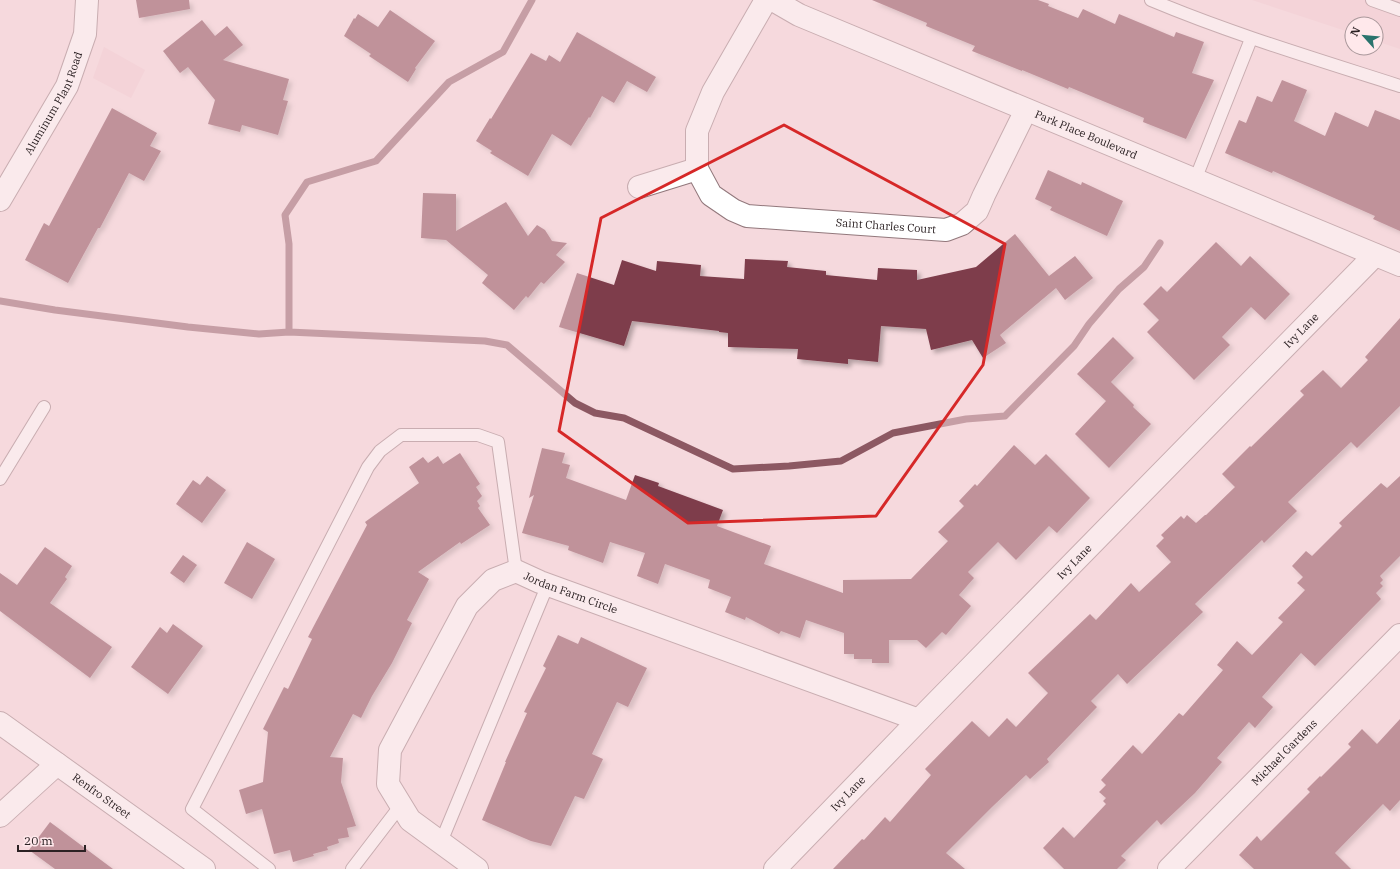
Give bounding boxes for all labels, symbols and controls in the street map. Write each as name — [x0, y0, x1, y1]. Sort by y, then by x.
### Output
north arrow — [1344, 16, 1384, 56]
text: N — [1347, 24, 1363, 39]
street label: Aluminum Plant Road — [21, 49, 85, 157]
street label: Park Place Boulevard — [1033, 107, 1140, 162]
street label: Saint Charles Court — [835, 215, 937, 236]
street label: Ivy Lane — [1281, 310, 1322, 351]
street label: Ivy Lane — [1054, 541, 1095, 582]
street label: Jordan Farm Circle — [522, 569, 620, 617]
street label: Michael Gardens — [1249, 716, 1320, 788]
street label: Renfro Street — [70, 770, 134, 821]
street label: Ivy Lane — [828, 773, 868, 814]
scale bar — [18, 827, 85, 853]
text: 20 m — [24, 833, 53, 848]

